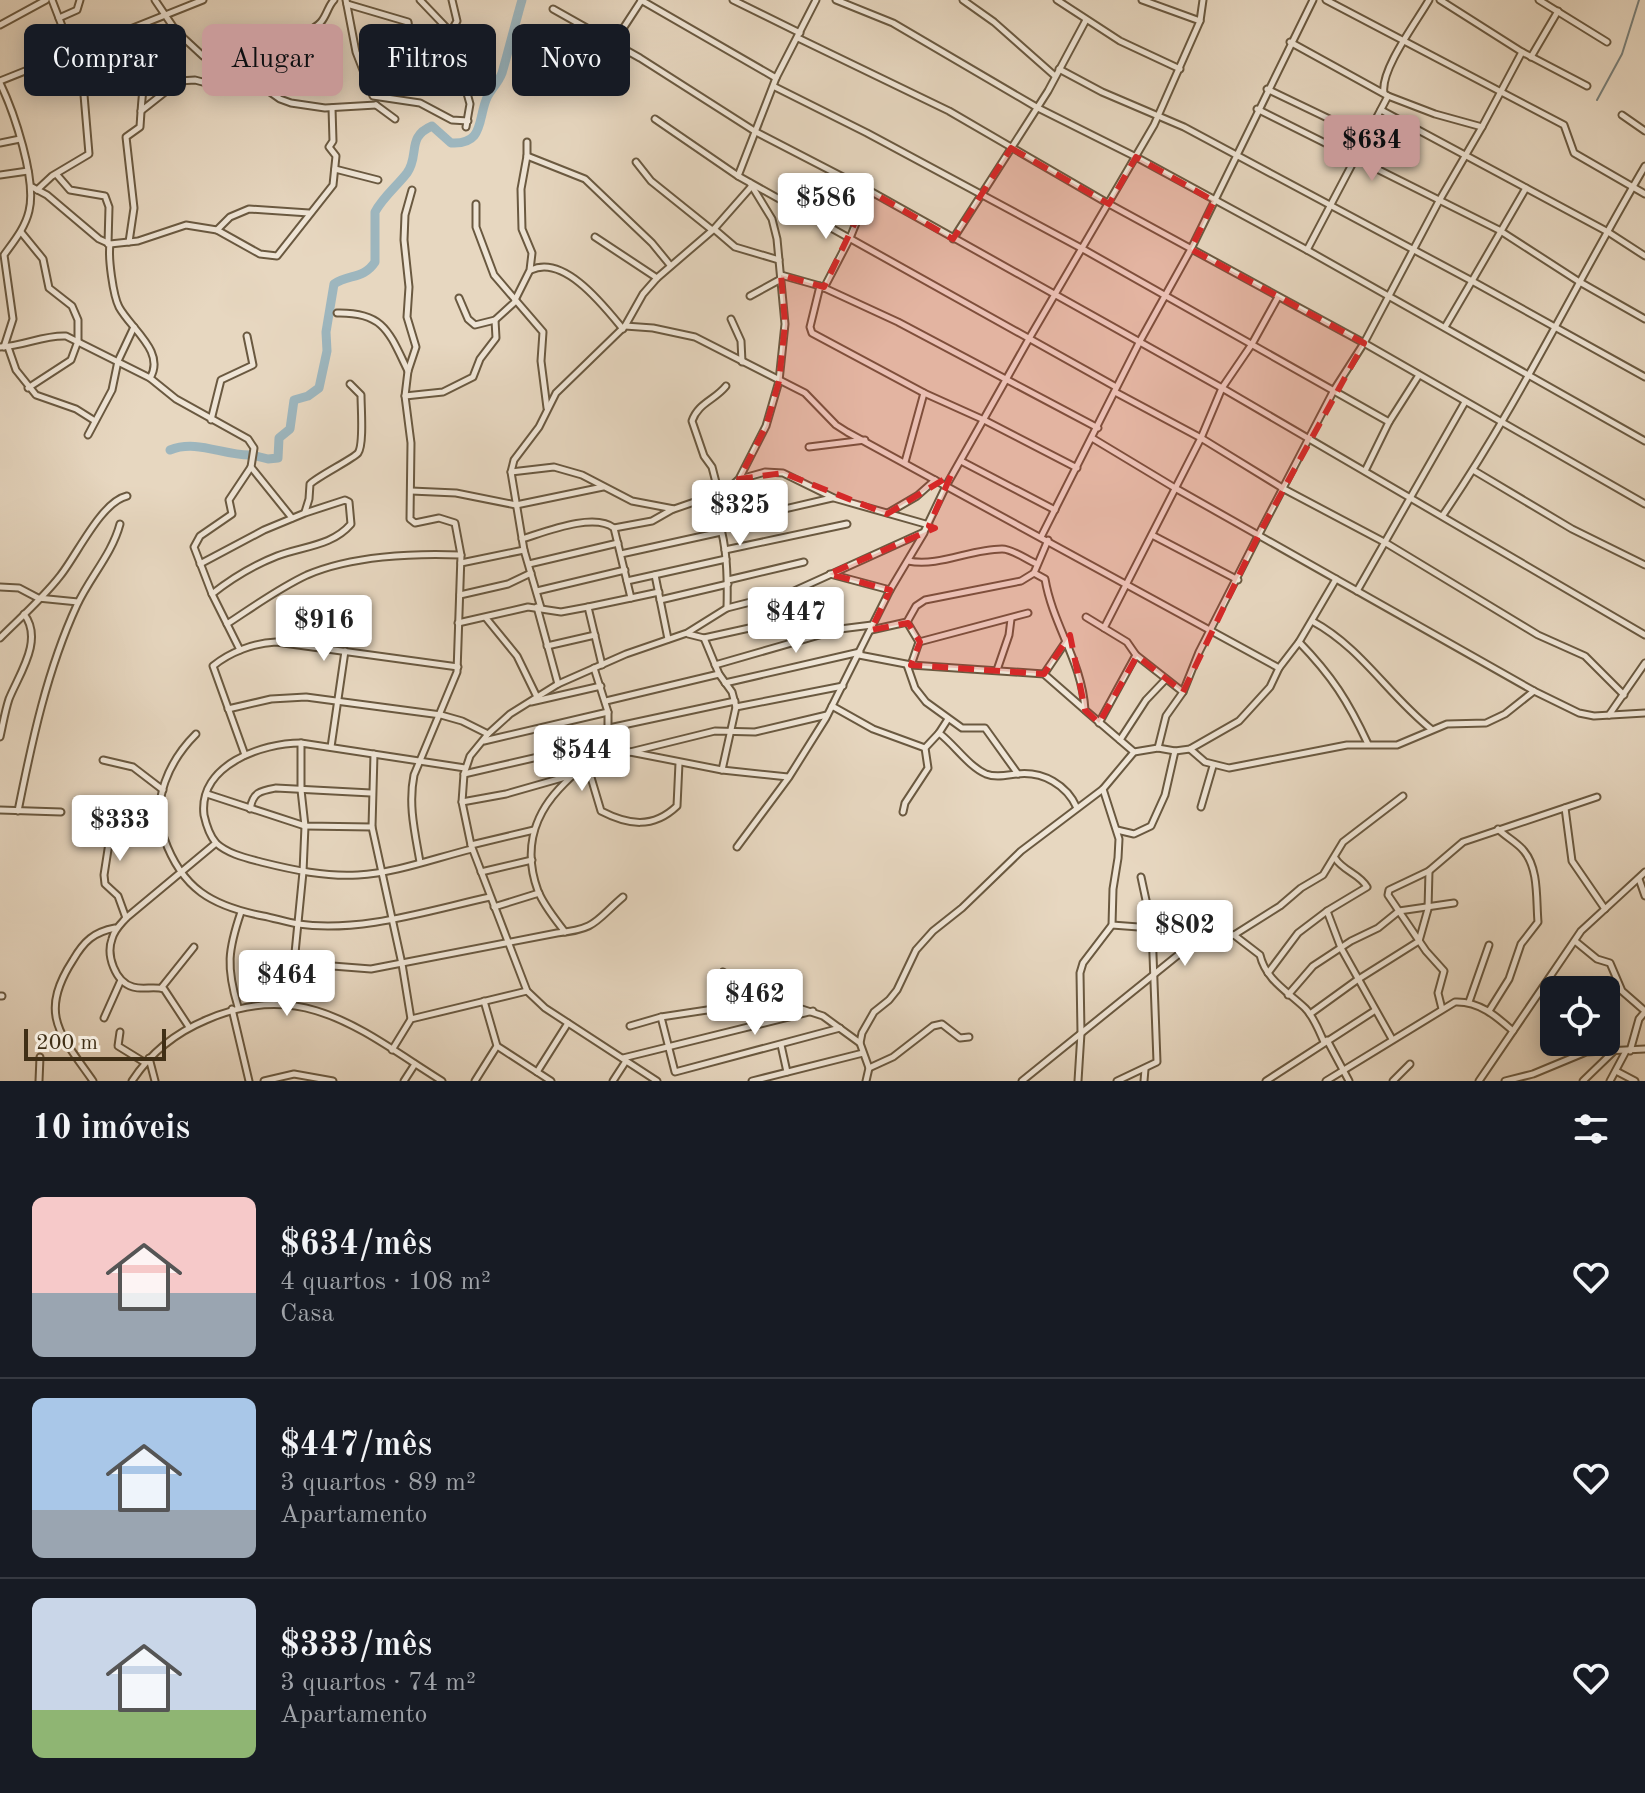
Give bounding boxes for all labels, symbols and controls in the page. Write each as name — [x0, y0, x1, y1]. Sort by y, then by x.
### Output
chip: Comprar — [24, 24, 186, 96]
chip: Alugar — [202, 24, 343, 96]
chip: Filtros — [359, 24, 496, 96]
chip: Novo — [512, 24, 630, 96]
pin: $634 — [1325, 115, 1419, 183]
text: $634 — [1342, 128, 1402, 154]
pin: $586 — [779, 173, 873, 241]
text: $586 — [796, 186, 856, 212]
pin: $325 — [693, 480, 787, 548]
text: $325 — [710, 493, 770, 519]
pin: $447 — [749, 587, 843, 655]
pin: $916 — [277, 595, 371, 663]
text: $447 — [766, 600, 826, 626]
text: $916 — [294, 608, 354, 634]
pin: $544 — [535, 725, 629, 793]
text: $544 — [552, 738, 612, 764]
pin: $333 — [73, 795, 167, 863]
text: $333 — [90, 808, 150, 834]
pin: $802 — [1138, 900, 1232, 968]
text: $802 — [1155, 913, 1215, 939]
pin: $464 — [240, 950, 334, 1018]
text: $464 — [257, 963, 317, 989]
pin: $462 — [708, 969, 802, 1037]
map controls — [1540, 976, 1620, 1056]
button: locate — [1540, 976, 1620, 1056]
text: $462 — [725, 982, 785, 1008]
scale bar — [24, 1025, 166, 1061]
text: 200 m — [36, 1032, 98, 1054]
icon: filters — [1569, 1107, 1613, 1151]
text: 10 imóveis — [32, 1112, 190, 1146]
text: $634/mês — [280, 1228, 432, 1262]
icon: home — [96, 1229, 192, 1325]
icon: heart — [1569, 1255, 1613, 1299]
text: 4 quartos · 108 m² — [280, 1269, 491, 1295]
text: Casa — [280, 1301, 334, 1327]
text: $447/mês — [280, 1429, 432, 1463]
icon: home — [96, 1430, 192, 1526]
icon: heart — [1569, 1456, 1613, 1500]
text: 3 quartos · 89 m² — [280, 1470, 476, 1496]
text: Apartamento — [280, 1502, 427, 1528]
text: $333/mês — [280, 1629, 432, 1663]
icon: home — [96, 1630, 192, 1726]
icon: heart — [1569, 1656, 1613, 1700]
text: 3 quartos · 74 m² — [280, 1670, 476, 1696]
text: Apartamento — [280, 1702, 427, 1728]

